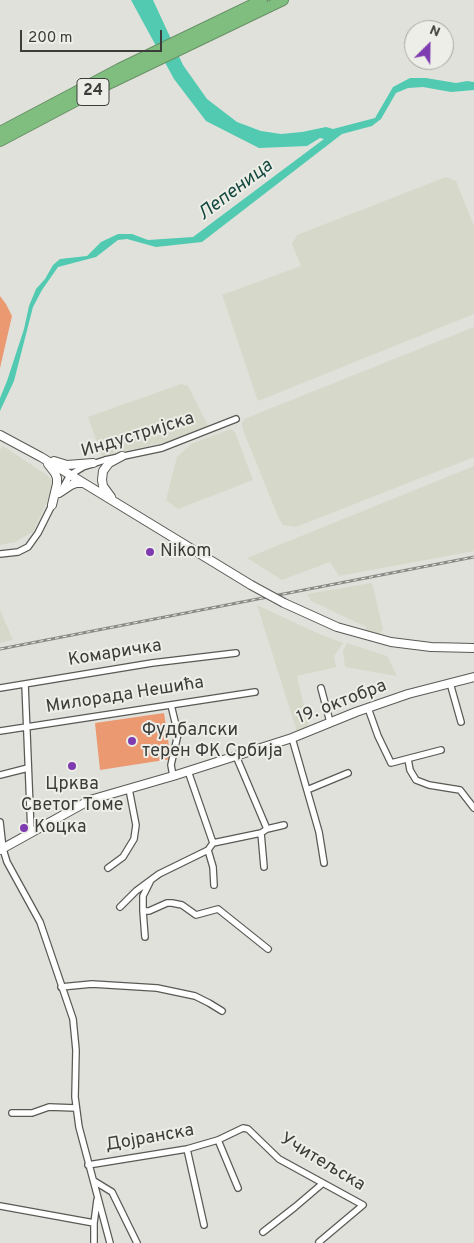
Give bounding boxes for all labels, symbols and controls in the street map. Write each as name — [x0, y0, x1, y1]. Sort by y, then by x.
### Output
scale bar — [22, 20, 165, 52]
north arrow — [404, 20, 454, 70]
text: N — [427, 22, 443, 41]
text: 200 m — [28, 29, 73, 48]
road number: 24 — [77, 78, 109, 105]
water label: Лепеница — [194, 155, 278, 227]
street label: Индустријска — [79, 409, 197, 463]
place label: Nikom — [160, 541, 212, 563]
marker: Nikom — [144, 546, 156, 558]
street label: Комаричка — [67, 636, 163, 672]
street label: Милорада Нешића — [44, 673, 206, 719]
street label: 19. октобра — [294, 676, 390, 730]
place label: Фудбалски терен ФК Србија — [142, 720, 282, 762]
marker: Фудбалски терен ФК Србија — [126, 735, 138, 747]
marker: Црква Светог Томе — [66, 760, 78, 772]
place label: Црква Светог Томе — [21, 774, 123, 816]
place label: Коцка — [34, 817, 87, 839]
marker: Коцка — [18, 822, 30, 834]
street label: Дојранска — [104, 1121, 196, 1157]
street label: Учитељска — [275, 1129, 369, 1197]

